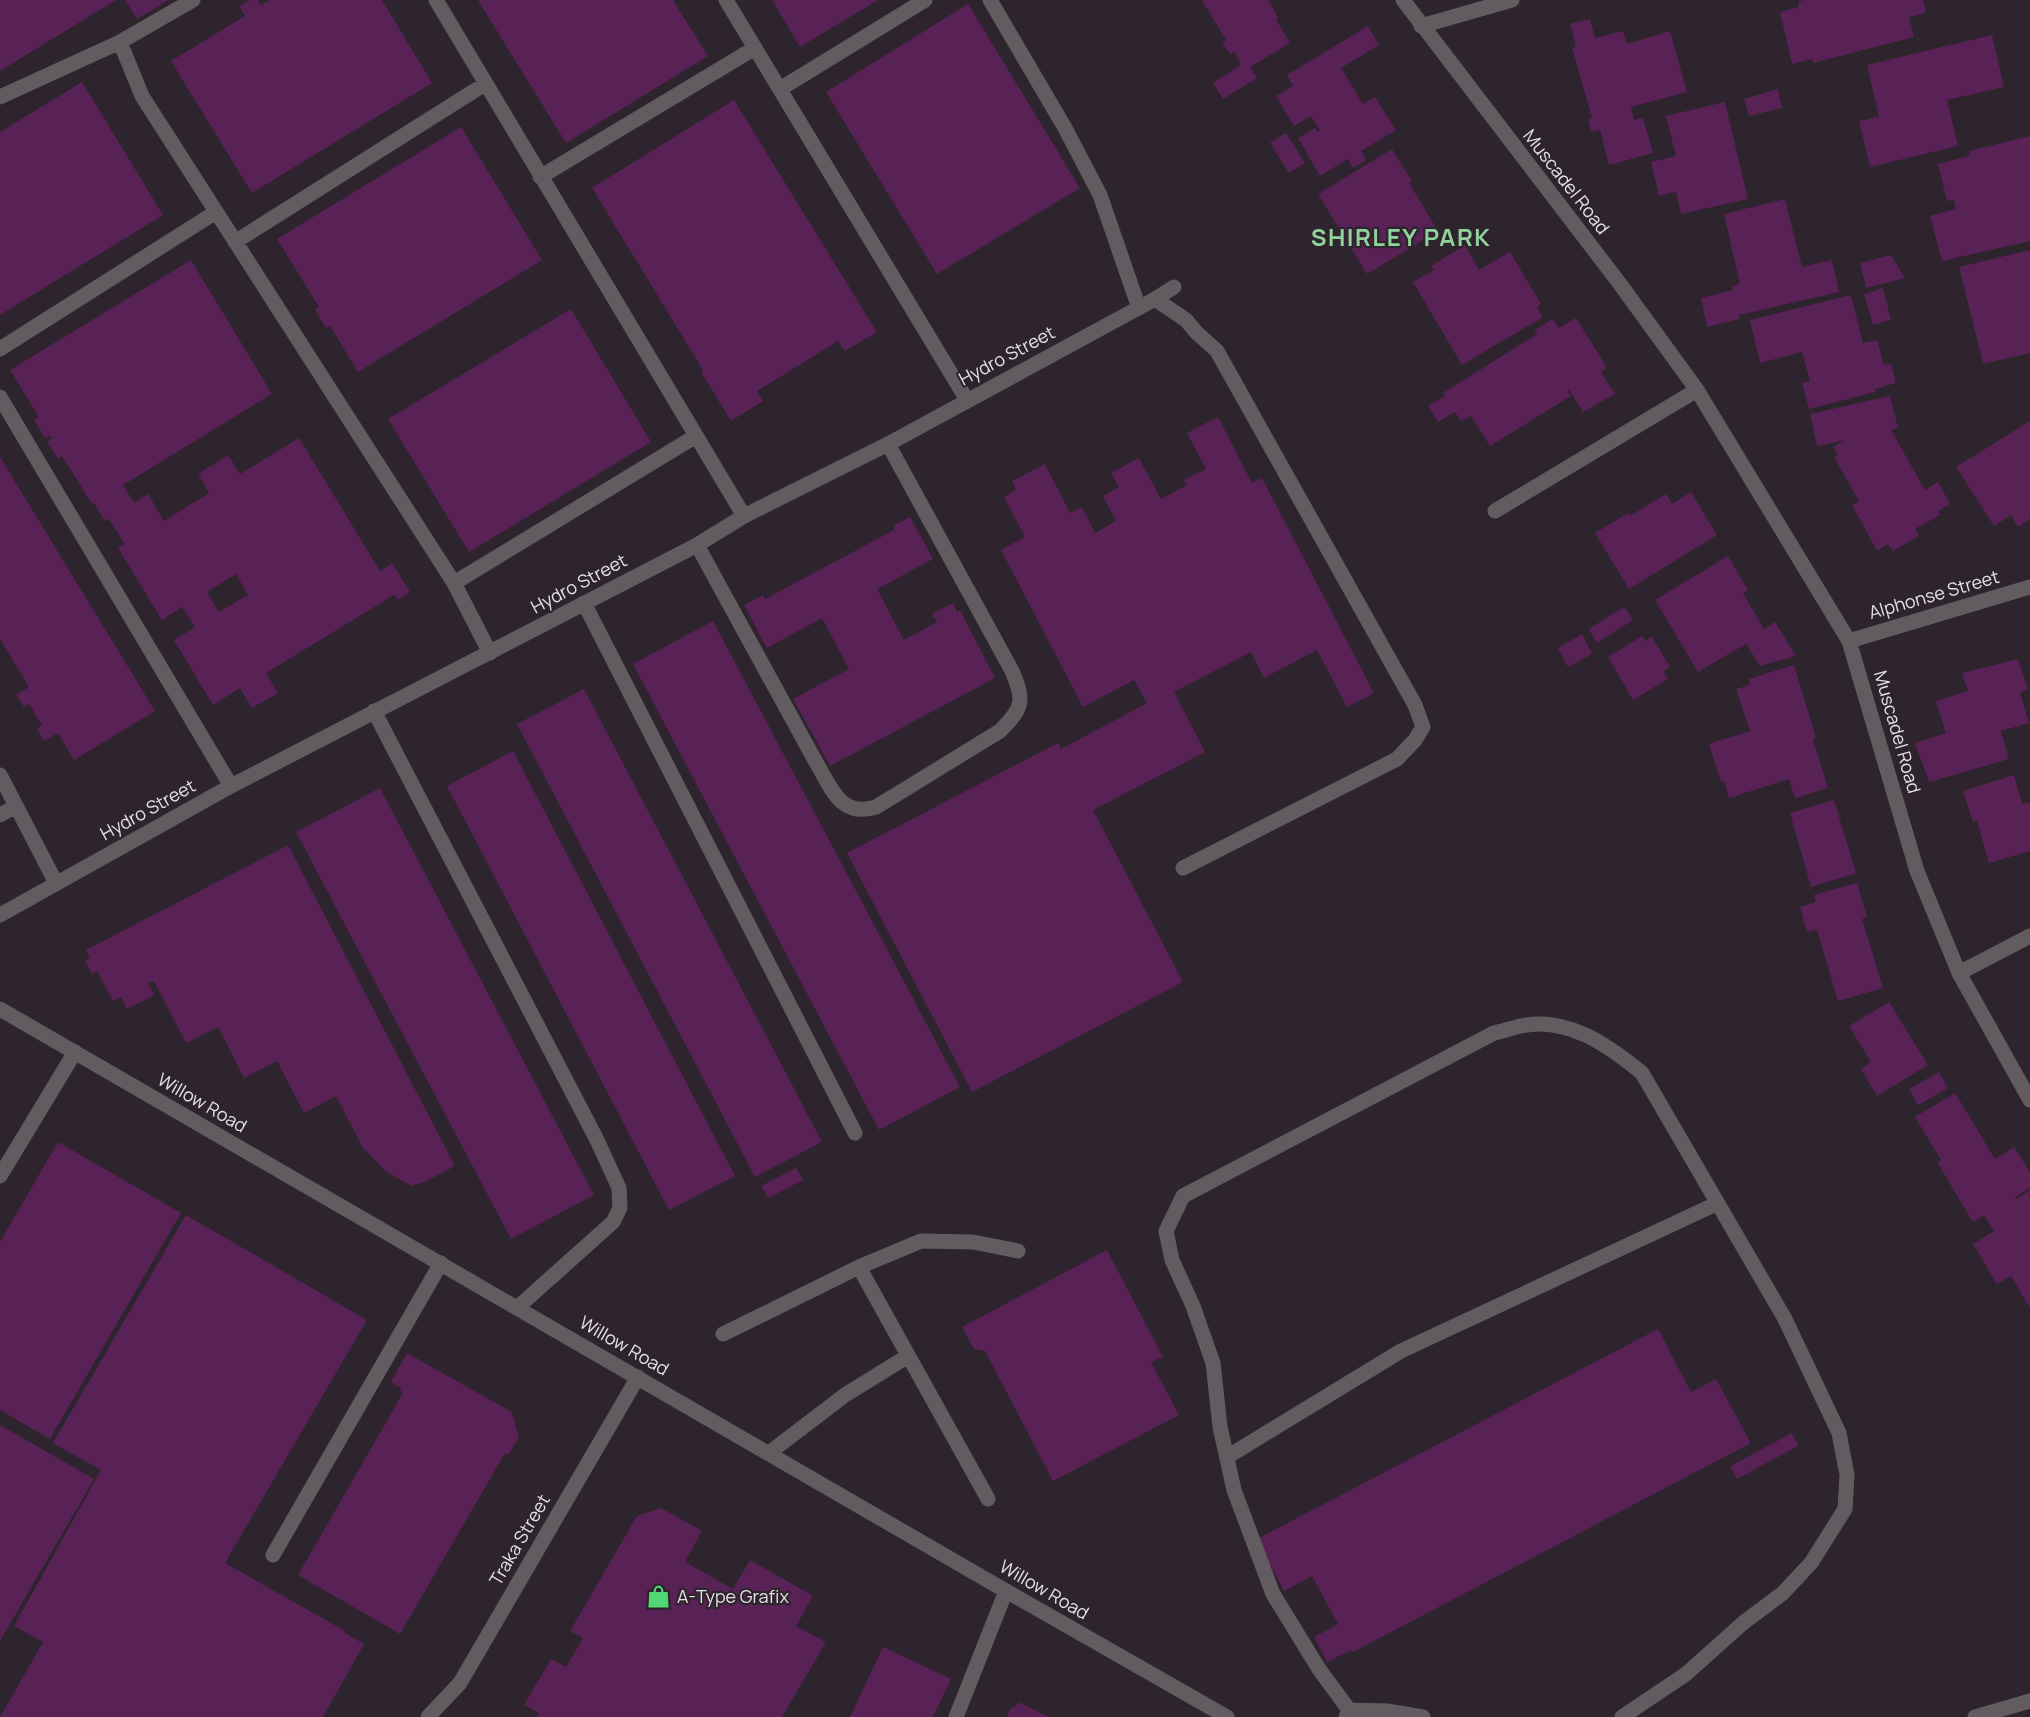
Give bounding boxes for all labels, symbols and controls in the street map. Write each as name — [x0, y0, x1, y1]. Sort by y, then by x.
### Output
street label: Muscadel Road — [1518, 124, 1615, 239]
district label: SHIRLEY PARK — [1311, 220, 1491, 253]
street label: Hydro Street — [954, 320, 1059, 390]
street label: Hydro Street — [526, 548, 631, 618]
street label: Alphonse Street — [1866, 564, 2002, 624]
street label: Muscadel Road — [1869, 667, 1927, 796]
street label: Hydro Street — [96, 773, 199, 845]
street label: Willow Road — [153, 1067, 252, 1137]
street label: Willow Road — [575, 1310, 674, 1380]
street label: Traka Street — [483, 1490, 555, 1589]
street label: Willow Road — [995, 1554, 1094, 1624]
shop icon: A-Type Grafix — [646, 1584, 672, 1610]
place label: A-Type Grafix — [677, 1584, 789, 1608]

